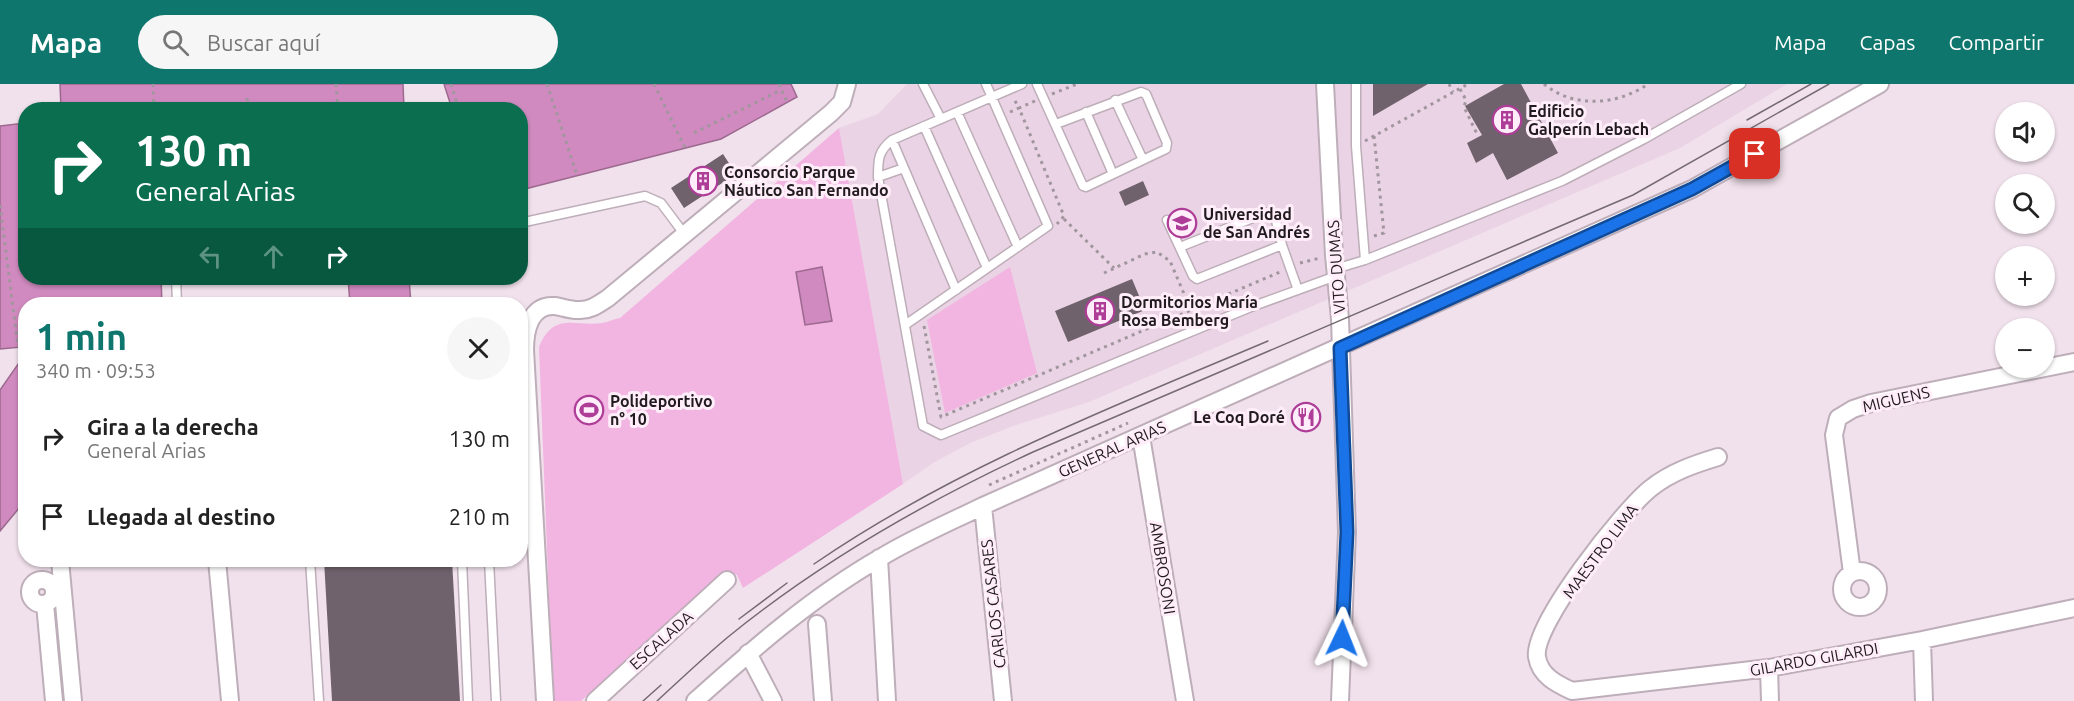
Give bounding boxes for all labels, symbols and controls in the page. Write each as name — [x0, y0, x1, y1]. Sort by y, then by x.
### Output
search box — [138, 15, 558, 69]
icon: search — [159, 26, 192, 59]
text: Mapa — [30, 27, 102, 58]
text: Buscar aquí — [207, 30, 320, 55]
text: Mapa — [1774, 30, 1826, 54]
text: Capas — [1859, 30, 1915, 54]
text: Compartir — [1948, 30, 2044, 54]
place label: Edificio Galperín Lebach — [1528, 102, 1649, 138]
map controls — [1995, 102, 2055, 378]
button: sound — [1995, 102, 2055, 162]
building icon: Edificio Galperín Lebach — [1491, 104, 1523, 136]
icon: right — [36, 126, 114, 204]
text: 130 m — [135, 127, 252, 174]
pin — [1729, 128, 1780, 179]
icon: arrive — [1738, 137, 1771, 170]
place label: Consorcio Parque Náutico San Fernando — [724, 163, 889, 199]
building icon: Consorcio Parque Náutico San Fernando — [687, 165, 719, 197]
button: search — [1995, 174, 2055, 234]
text: General Arias — [135, 176, 295, 206]
place label: Universidad de San Andrés — [1203, 205, 1310, 241]
school or university icon: Universidad de San Andrés — [1166, 207, 1198, 239]
street label: VITO DUMAS — [1324, 219, 1348, 315]
icon: left — [194, 240, 227, 273]
icon: ahead — [257, 240, 290, 273]
icon: right — [320, 240, 353, 273]
button: + — [1995, 246, 2055, 306]
place label: Dormitorios María Rosa Bemberg — [1121, 293, 1258, 329]
building icon: Dormitorios María Rosa Bemberg — [1084, 295, 1116, 327]
text: 1 min — [36, 316, 127, 357]
button: close — [447, 317, 510, 380]
button: − — [1995, 318, 2055, 378]
text: 340 m · 09:53 — [36, 359, 156, 382]
street label: MIGUENS — [1861, 383, 1931, 415]
place label: Polideportivo n° 10 — [610, 392, 713, 428]
sports icon: Polideportivo n° 10 — [573, 394, 605, 426]
restaurant icon: Le Coq Doré — [1290, 401, 1322, 433]
place label: Le Coq Doré — [1193, 408, 1285, 426]
text: Gira a la derecha — [87, 414, 259, 439]
street label: GENERAL ARIAS — [1055, 417, 1169, 481]
icon: right — [36, 422, 69, 455]
text: 130 m — [449, 426, 510, 451]
text: General Arias — [87, 439, 206, 462]
icon: arrive — [36, 500, 69, 533]
street label: MAESTRO LIMA — [1559, 500, 1642, 602]
text: Llegada al destino — [87, 504, 275, 529]
text: 210 m — [449, 504, 510, 529]
street label: AMBROSONI — [1147, 521, 1179, 615]
street label: CARLOS CASARES — [977, 539, 1009, 669]
position arrow — [1310, 606, 1374, 670]
street label: ESCALADA — [626, 607, 697, 673]
street label: GILARDO GILARDI — [1748, 639, 1880, 679]

